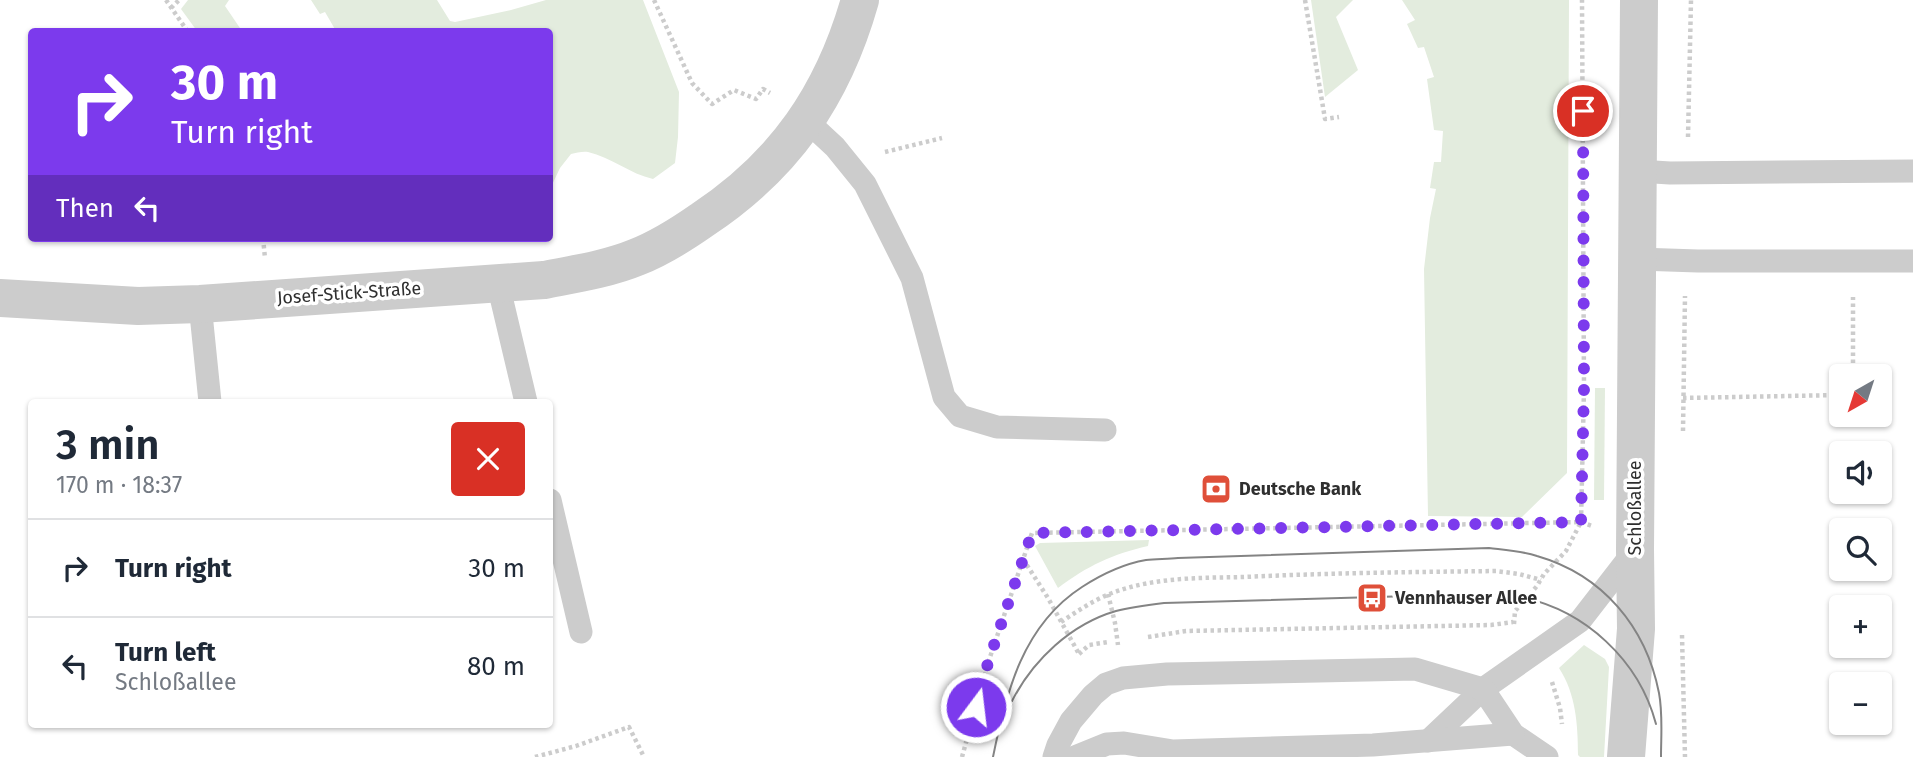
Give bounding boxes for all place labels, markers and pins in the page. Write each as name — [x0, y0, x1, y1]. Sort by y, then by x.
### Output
pin — [1553, 81, 1613, 141]
bank icon: Deutsche Bank — [1199, 472, 1233, 506]
place label: Deutsche Bank — [1239, 478, 1362, 500]
bus stop icon: Vennhauser Allee — [1355, 581, 1389, 615]
place label: Vennhauser Allee — [1394, 587, 1537, 609]

